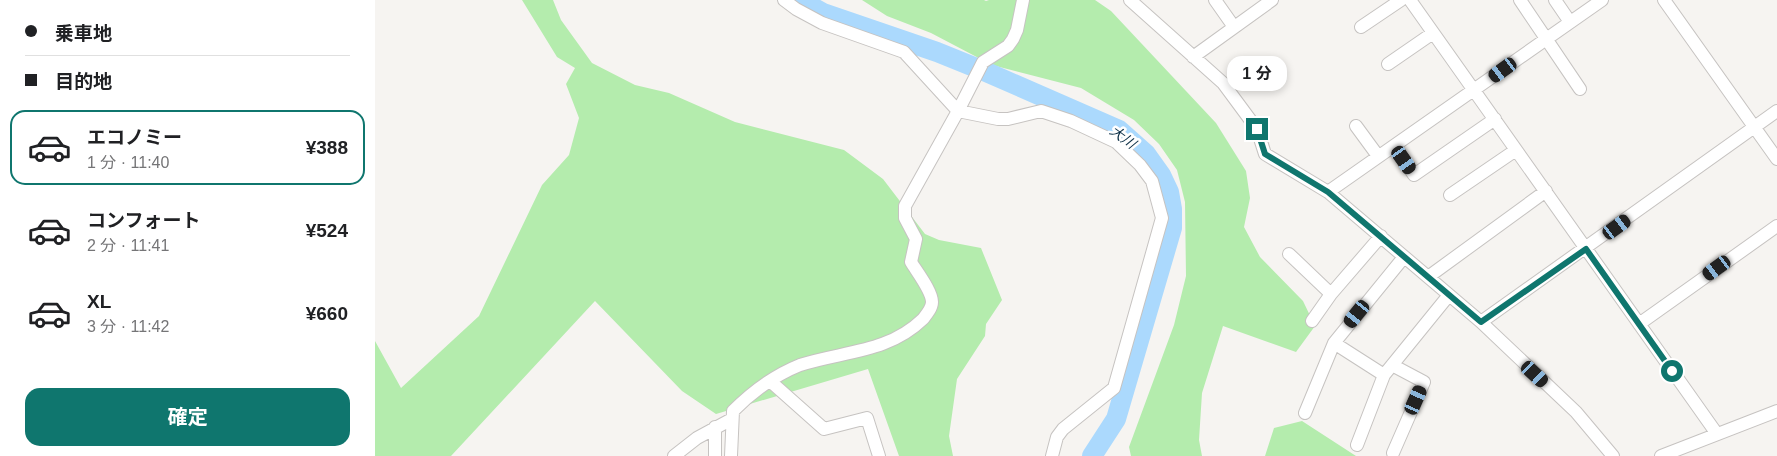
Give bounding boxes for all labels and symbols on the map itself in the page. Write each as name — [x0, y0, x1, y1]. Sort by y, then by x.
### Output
car — [1486, 55, 1519, 85]
callout: 1 分 — [1227, 56, 1287, 92]
route end — [1246, 118, 1268, 140]
water label: 大川 — [1107, 122, 1141, 153]
car — [1389, 143, 1418, 177]
car — [1600, 212, 1633, 242]
car — [1700, 253, 1733, 283]
car — [1341, 298, 1372, 330]
car — [1518, 358, 1551, 390]
route start — [1661, 360, 1683, 382]
car — [1403, 383, 1428, 417]

